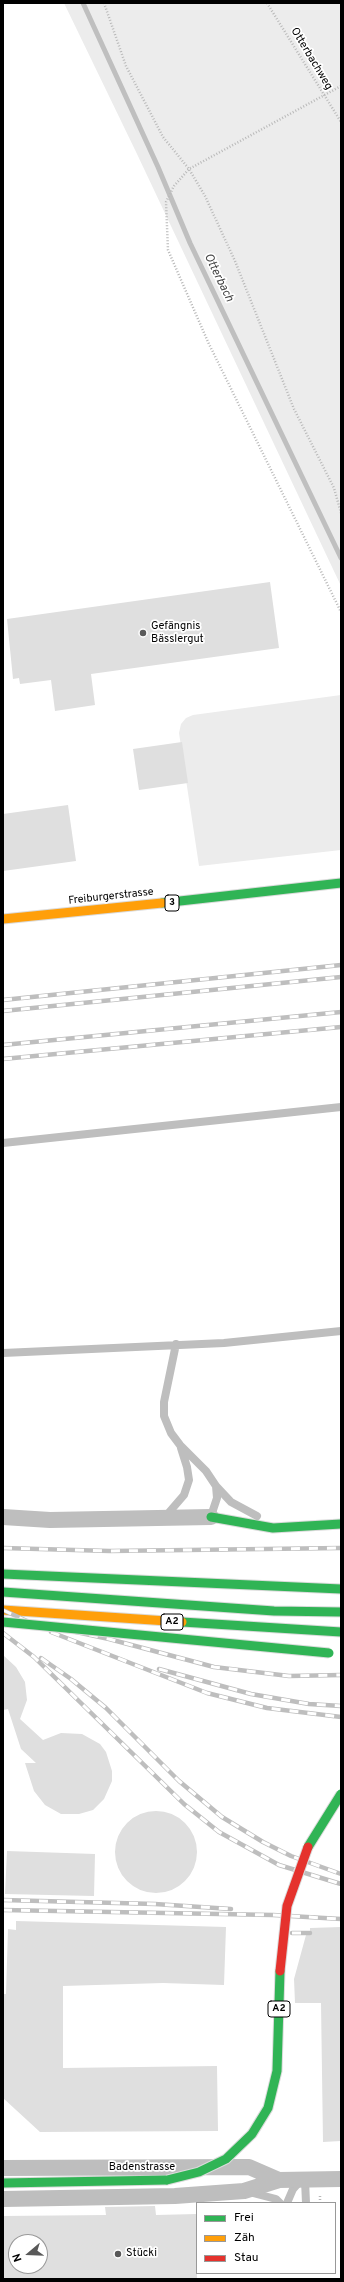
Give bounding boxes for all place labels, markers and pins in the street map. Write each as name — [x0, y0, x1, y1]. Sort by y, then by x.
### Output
place label: Gefängnis Bässlergut — [151, 620, 204, 646]
marker: Gefängnis Bässlergut — [138, 628, 148, 638]
place label: Stücki — [126, 2247, 157, 2261]
marker: Stücki — [113, 2249, 123, 2259]

